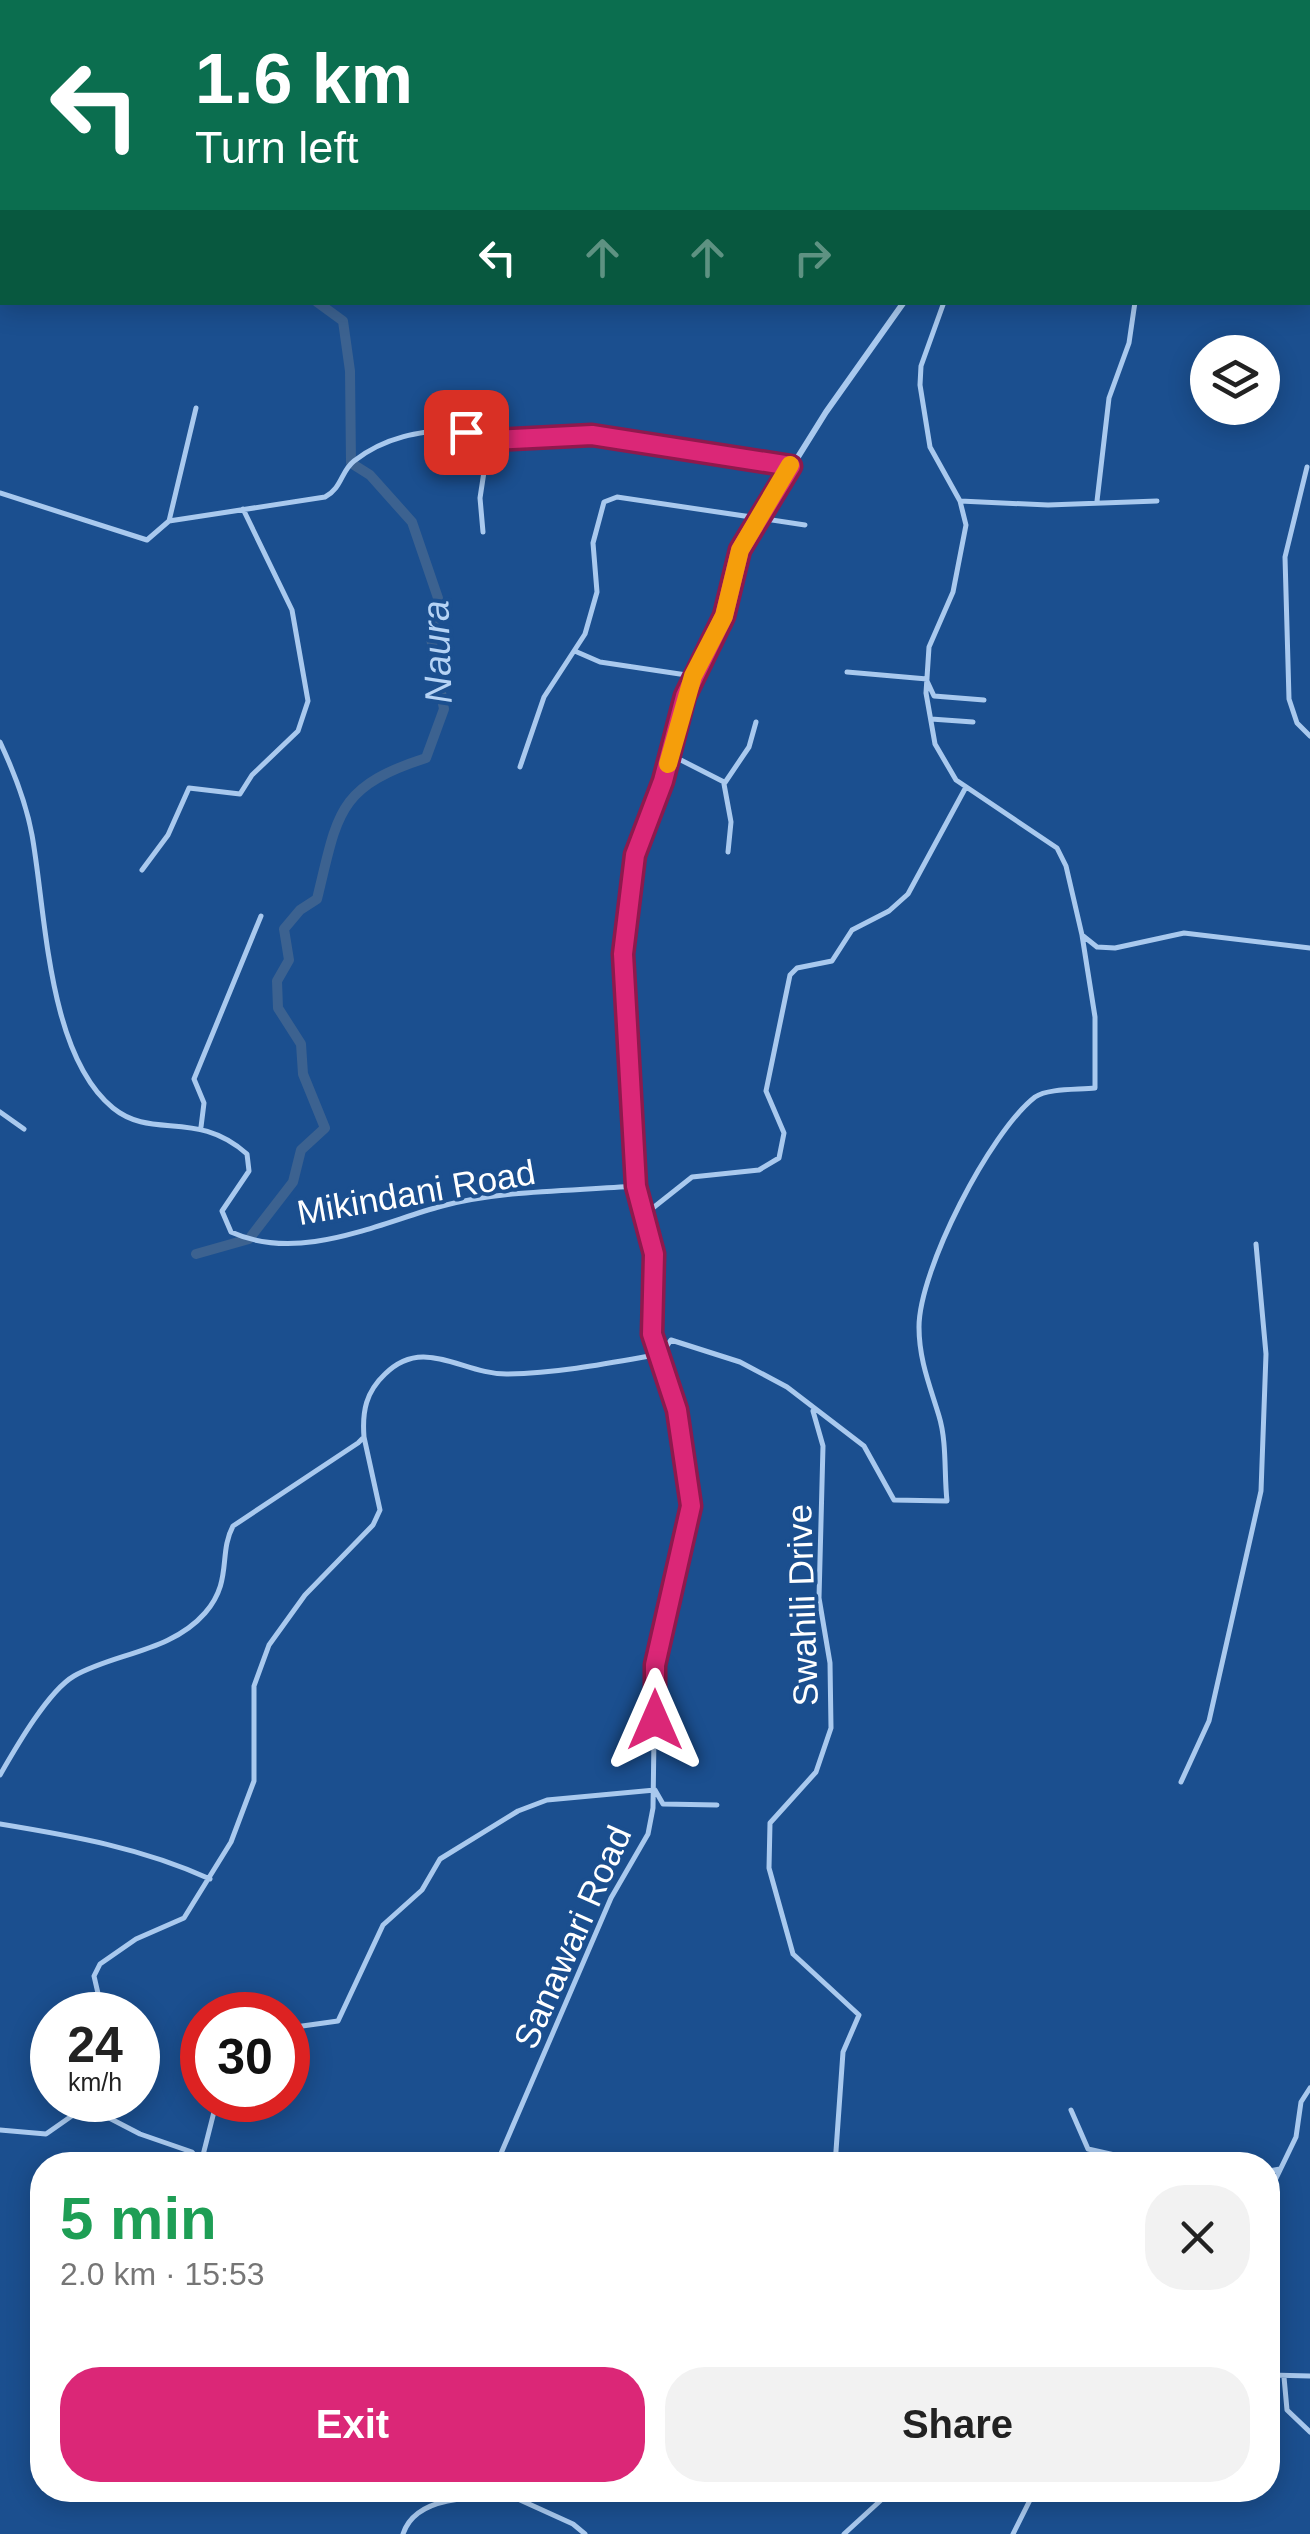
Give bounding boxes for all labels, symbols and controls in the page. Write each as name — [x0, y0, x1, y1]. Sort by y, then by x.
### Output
icon: left — [30, 40, 160, 170]
text: 1.6 km — [195, 40, 413, 118]
text: Turn left — [195, 122, 358, 173]
icon: left — [470, 230, 525, 285]
icon: ahead — [575, 230, 630, 285]
icon: ahead — [680, 230, 735, 285]
icon: right — [785, 230, 840, 285]
map controls — [1190, 335, 1280, 425]
button: layers — [1190, 335, 1280, 425]
pin — [424, 390, 509, 475]
icon: arrive — [439, 405, 494, 460]
water label: Naura — [414, 600, 460, 704]
street label: Mikindani Road — [294, 1152, 538, 1232]
street label: Swahili Drive — [779, 1503, 825, 1707]
position arrow — [603, 1668, 707, 1772]
street label: Sanawari Road — [506, 1820, 638, 2054]
speed limit sign: 30 — [180, 1992, 310, 2122]
text: 24 — [67, 2017, 123, 2073]
text: km/h — [68, 2068, 122, 2096]
text: 5 min — [60, 2185, 217, 2252]
button: close — [1145, 2185, 1250, 2290]
text: 2.0 km · 15:53 — [60, 2256, 265, 2292]
button: Exit — [60, 2367, 645, 2482]
button: Share — [665, 2367, 1250, 2482]

